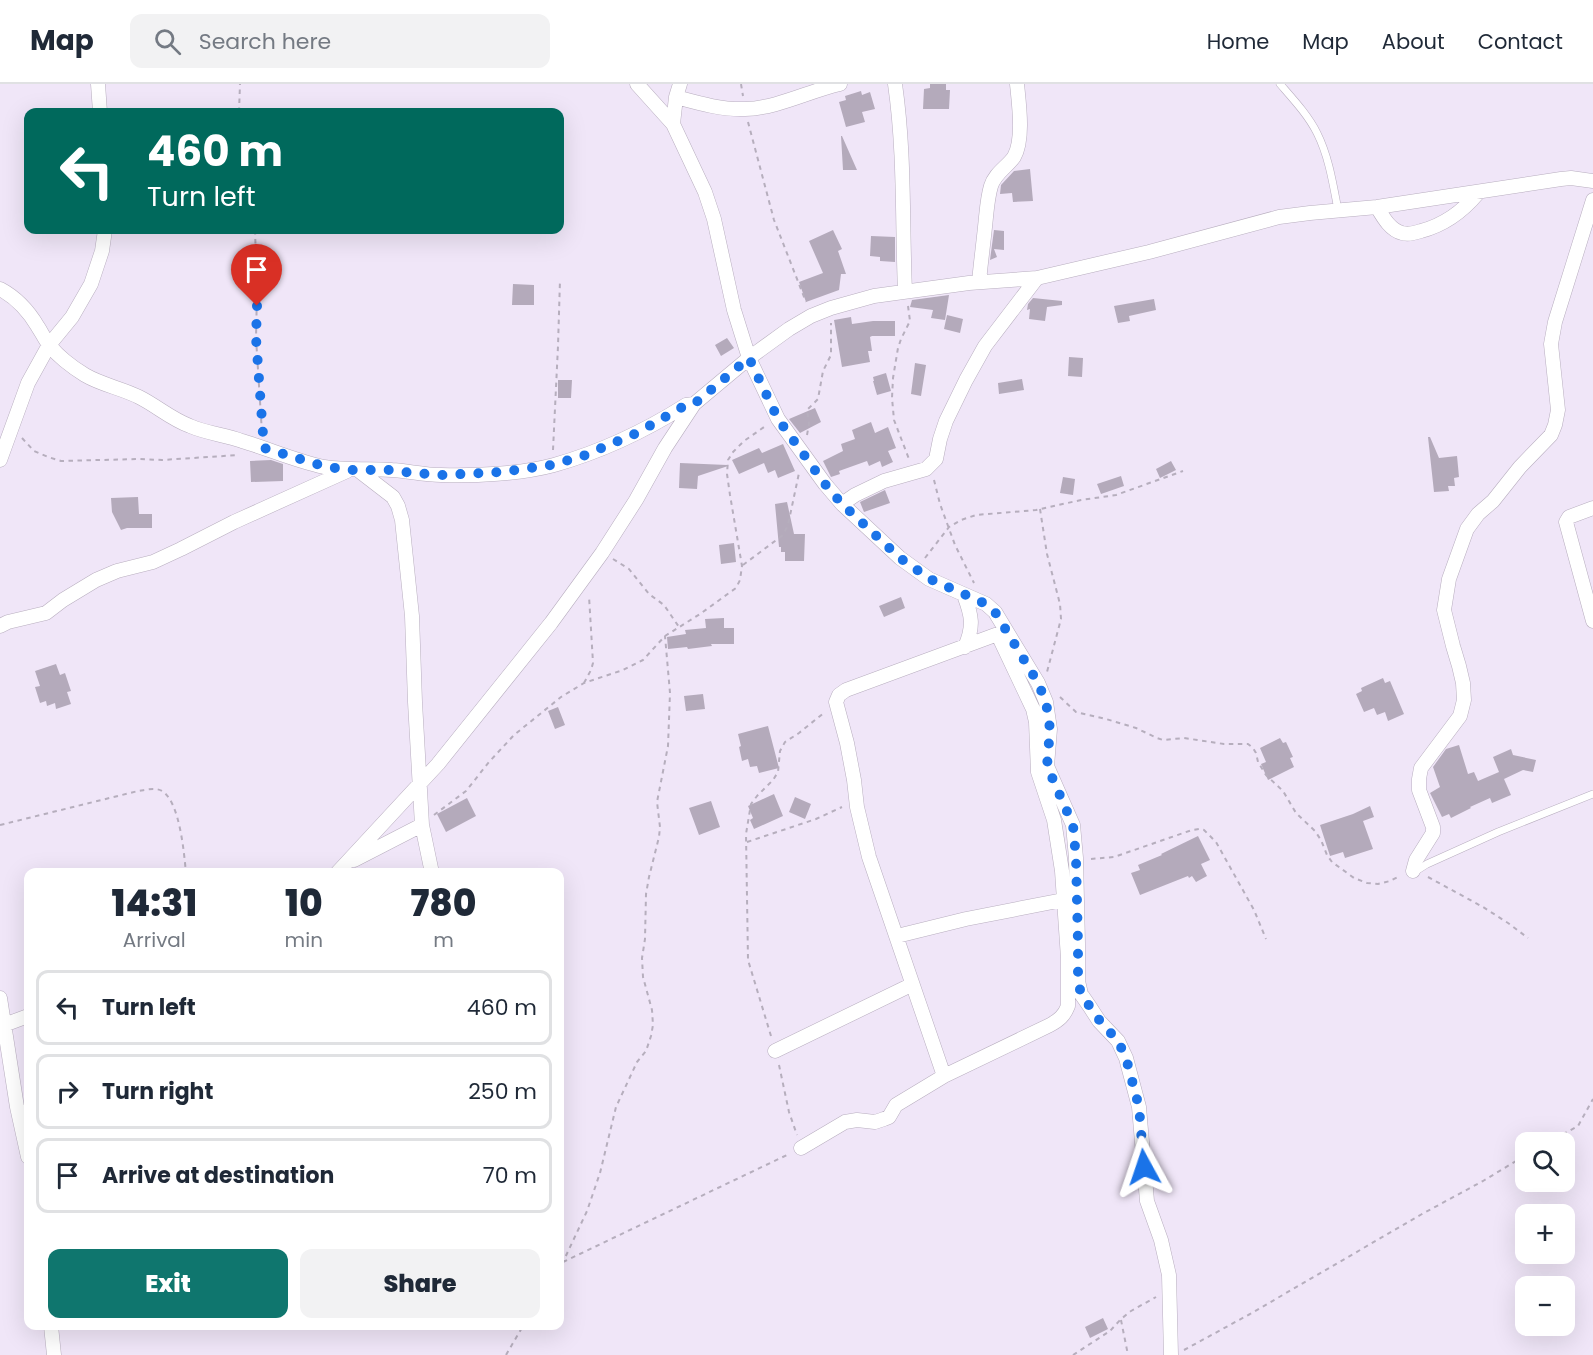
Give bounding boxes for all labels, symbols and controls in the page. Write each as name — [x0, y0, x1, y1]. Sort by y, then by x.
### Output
search box — [130, 14, 550, 68]
text: Map — [30, 21, 94, 60]
icon: search — [151, 25, 184, 58]
text: Search here — [199, 26, 331, 57]
text: Home — [1207, 27, 1269, 56]
text: Map — [1302, 27, 1349, 56]
text: About — [1382, 27, 1445, 56]
text: Contact — [1478, 27, 1563, 56]
text: 460 m — [147, 122, 283, 181]
icon: left — [48, 132, 126, 210]
text: Turn left — [147, 178, 256, 215]
pin — [231, 244, 282, 306]
icon: arrive — [240, 253, 273, 286]
text: 14:31 — [112, 878, 197, 929]
text: 10 — [285, 878, 323, 929]
text: 780 — [410, 878, 476, 929]
text: Arrival — [123, 926, 186, 954]
text: min — [285, 926, 323, 954]
text: m — [433, 926, 454, 954]
icon: left — [51, 991, 84, 1024]
text: Turn left — [102, 992, 196, 1023]
text: 460 m — [467, 992, 537, 1023]
icon: right — [51, 1075, 84, 1108]
text: Turn right — [102, 1076, 213, 1107]
text: 250 m — [468, 1076, 537, 1107]
map controls — [1515, 1132, 1575, 1336]
button: search — [1515, 1132, 1575, 1192]
position arrow — [1112, 1135, 1176, 1199]
icon: arrive — [51, 1159, 84, 1192]
text: Arrive at destination — [102, 1160, 334, 1191]
text: 70 m — [483, 1160, 537, 1191]
button: + — [1515, 1204, 1575, 1264]
button: Exit — [48, 1249, 288, 1318]
button: Share — [300, 1249, 540, 1318]
button: − — [1515, 1276, 1575, 1336]

